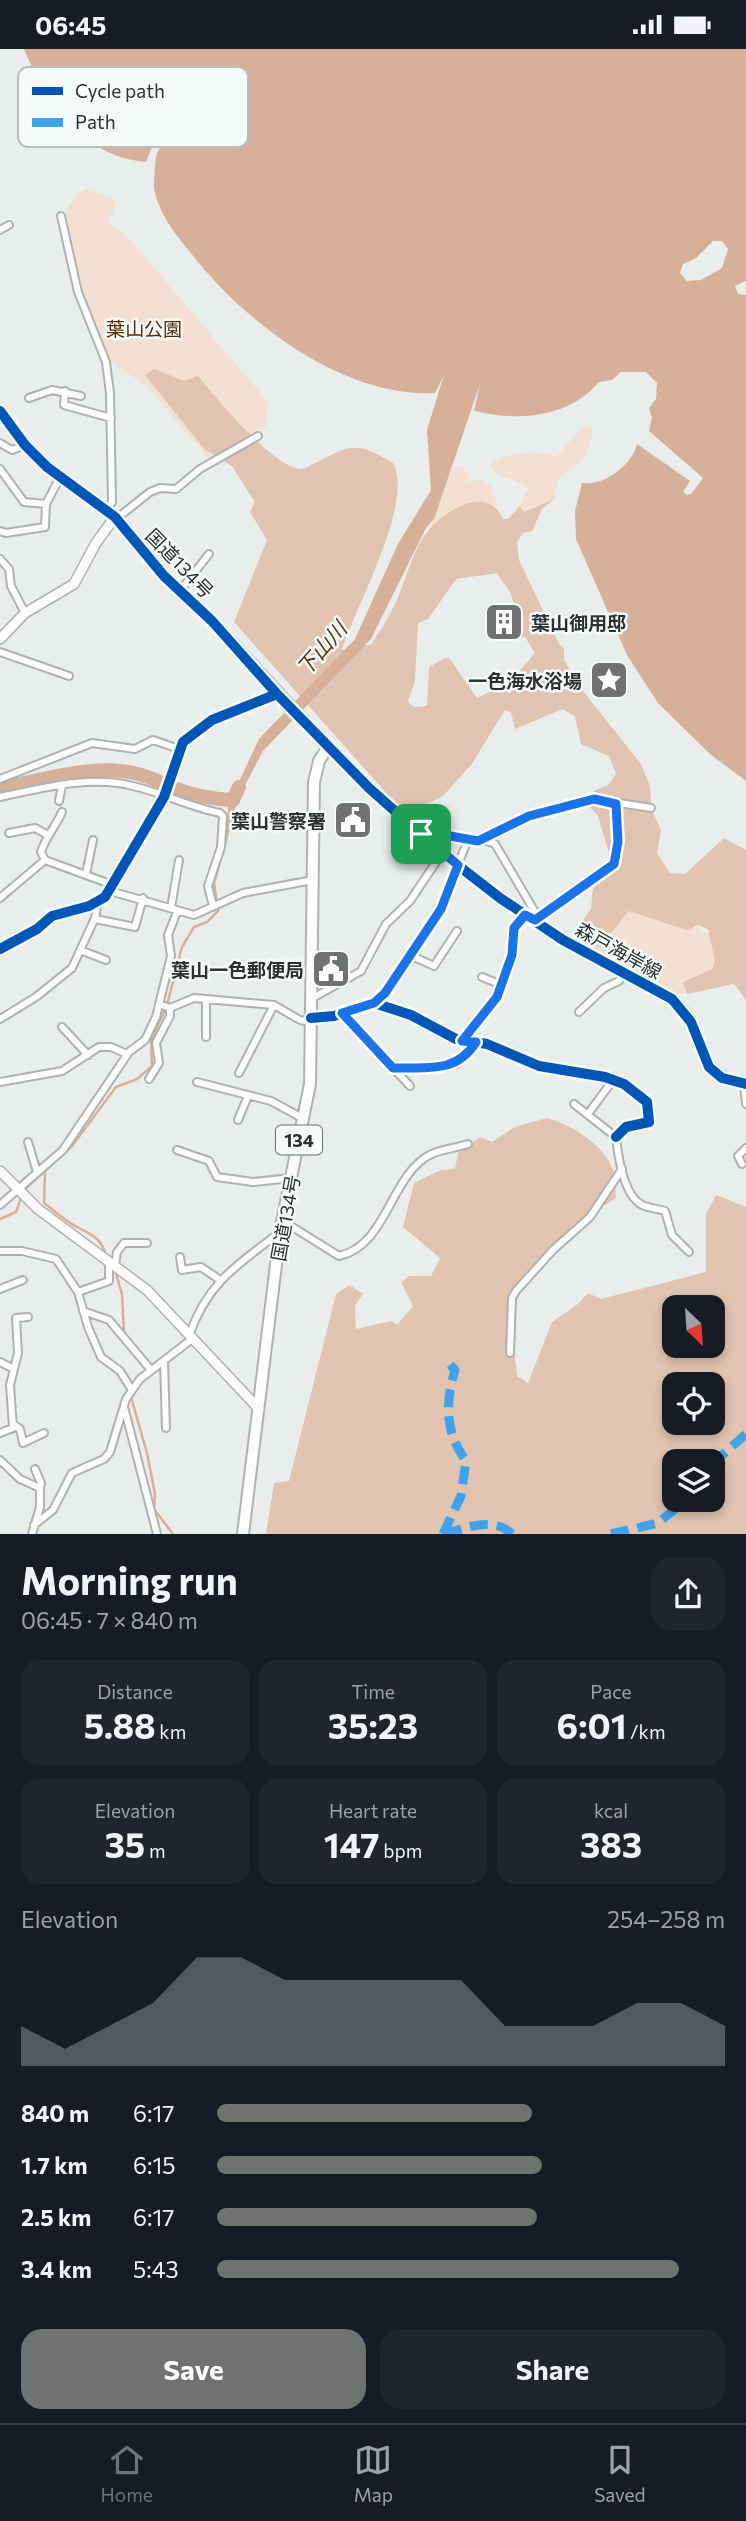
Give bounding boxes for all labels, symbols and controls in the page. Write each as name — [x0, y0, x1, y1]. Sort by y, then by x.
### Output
text: 06:45 — [35, 9, 106, 40]
legend — [18, 67, 248, 147]
text: Cycle path — [75, 79, 165, 102]
text: Path — [75, 110, 116, 133]
park label: 葉山公園 — [106, 317, 182, 340]
street label: 国道134号 — [141, 524, 219, 602]
building icon: 葉山御用邸 — [483, 601, 525, 643]
place label: 葉山御用邸 — [531, 611, 626, 634]
water label: 下山川 — [291, 615, 352, 680]
place icon: 一色海水浴場 — [588, 659, 630, 701]
place label: 一色海水浴場 — [468, 669, 582, 692]
public building icon: 葉山警察署 — [332, 799, 374, 841]
pin — [391, 804, 451, 864]
place label: 葉山警察署 — [231, 809, 326, 832]
icon: arrive — [402, 815, 440, 853]
street label: 森戸海岸線 — [572, 917, 666, 983]
public building icon: 葉山一色郵便局 — [310, 948, 352, 990]
place label: 葉山一色郵便局 — [171, 958, 304, 981]
road number: 134 — [276, 1125, 322, 1155]
street label: 国道134号 — [266, 1173, 304, 1263]
north arrow — [662, 1295, 724, 1358]
map controls — [662, 1295, 725, 1512]
button: locate — [662, 1372, 725, 1435]
button: layers — [662, 1449, 725, 1512]
text: Morning run — [21, 1556, 238, 1603]
button: share — [651, 1557, 725, 1631]
text: 06:45 · 7 × 840 m — [21, 1606, 198, 1634]
text: Distance — [97, 1680, 173, 1703]
text: Time — [351, 1680, 395, 1703]
text: Pace — [590, 1680, 632, 1703]
text: 5.88 — [84, 1703, 156, 1746]
text: 35:23 — [328, 1703, 418, 1746]
text: 6:01 — [557, 1703, 626, 1746]
text: km — [156, 1720, 186, 1743]
text: /km — [626, 1720, 665, 1743]
text: Elevation — [95, 1799, 175, 1822]
text: Heart rate — [329, 1799, 417, 1822]
text: kcal — [594, 1799, 628, 1822]
text: 35 — [104, 1822, 145, 1865]
text: 147 — [324, 1822, 380, 1865]
text: 383 — [580, 1822, 642, 1865]
text: m — [145, 1839, 166, 1862]
text: bpm — [380, 1839, 422, 1862]
text: Elevation — [21, 1905, 118, 1933]
text: 254–258 m — [607, 1905, 725, 1933]
text: 840 m — [21, 2099, 89, 2127]
text: 6:17 — [133, 2099, 174, 2127]
text: 1.7 km — [21, 2151, 88, 2179]
text: 6:15 — [133, 2151, 175, 2179]
text: 2.5 km — [21, 2203, 91, 2231]
text: 6:17 — [133, 2203, 174, 2231]
text: 3.4 km — [21, 2255, 92, 2283]
text: 5:43 — [133, 2255, 179, 2283]
button: Save — [21, 2329, 366, 2409]
button: Share — [380, 2329, 725, 2409]
tab: Home — [101, 2441, 153, 2506]
tab: Map — [354, 2441, 393, 2506]
tab: Saved — [594, 2441, 645, 2506]

